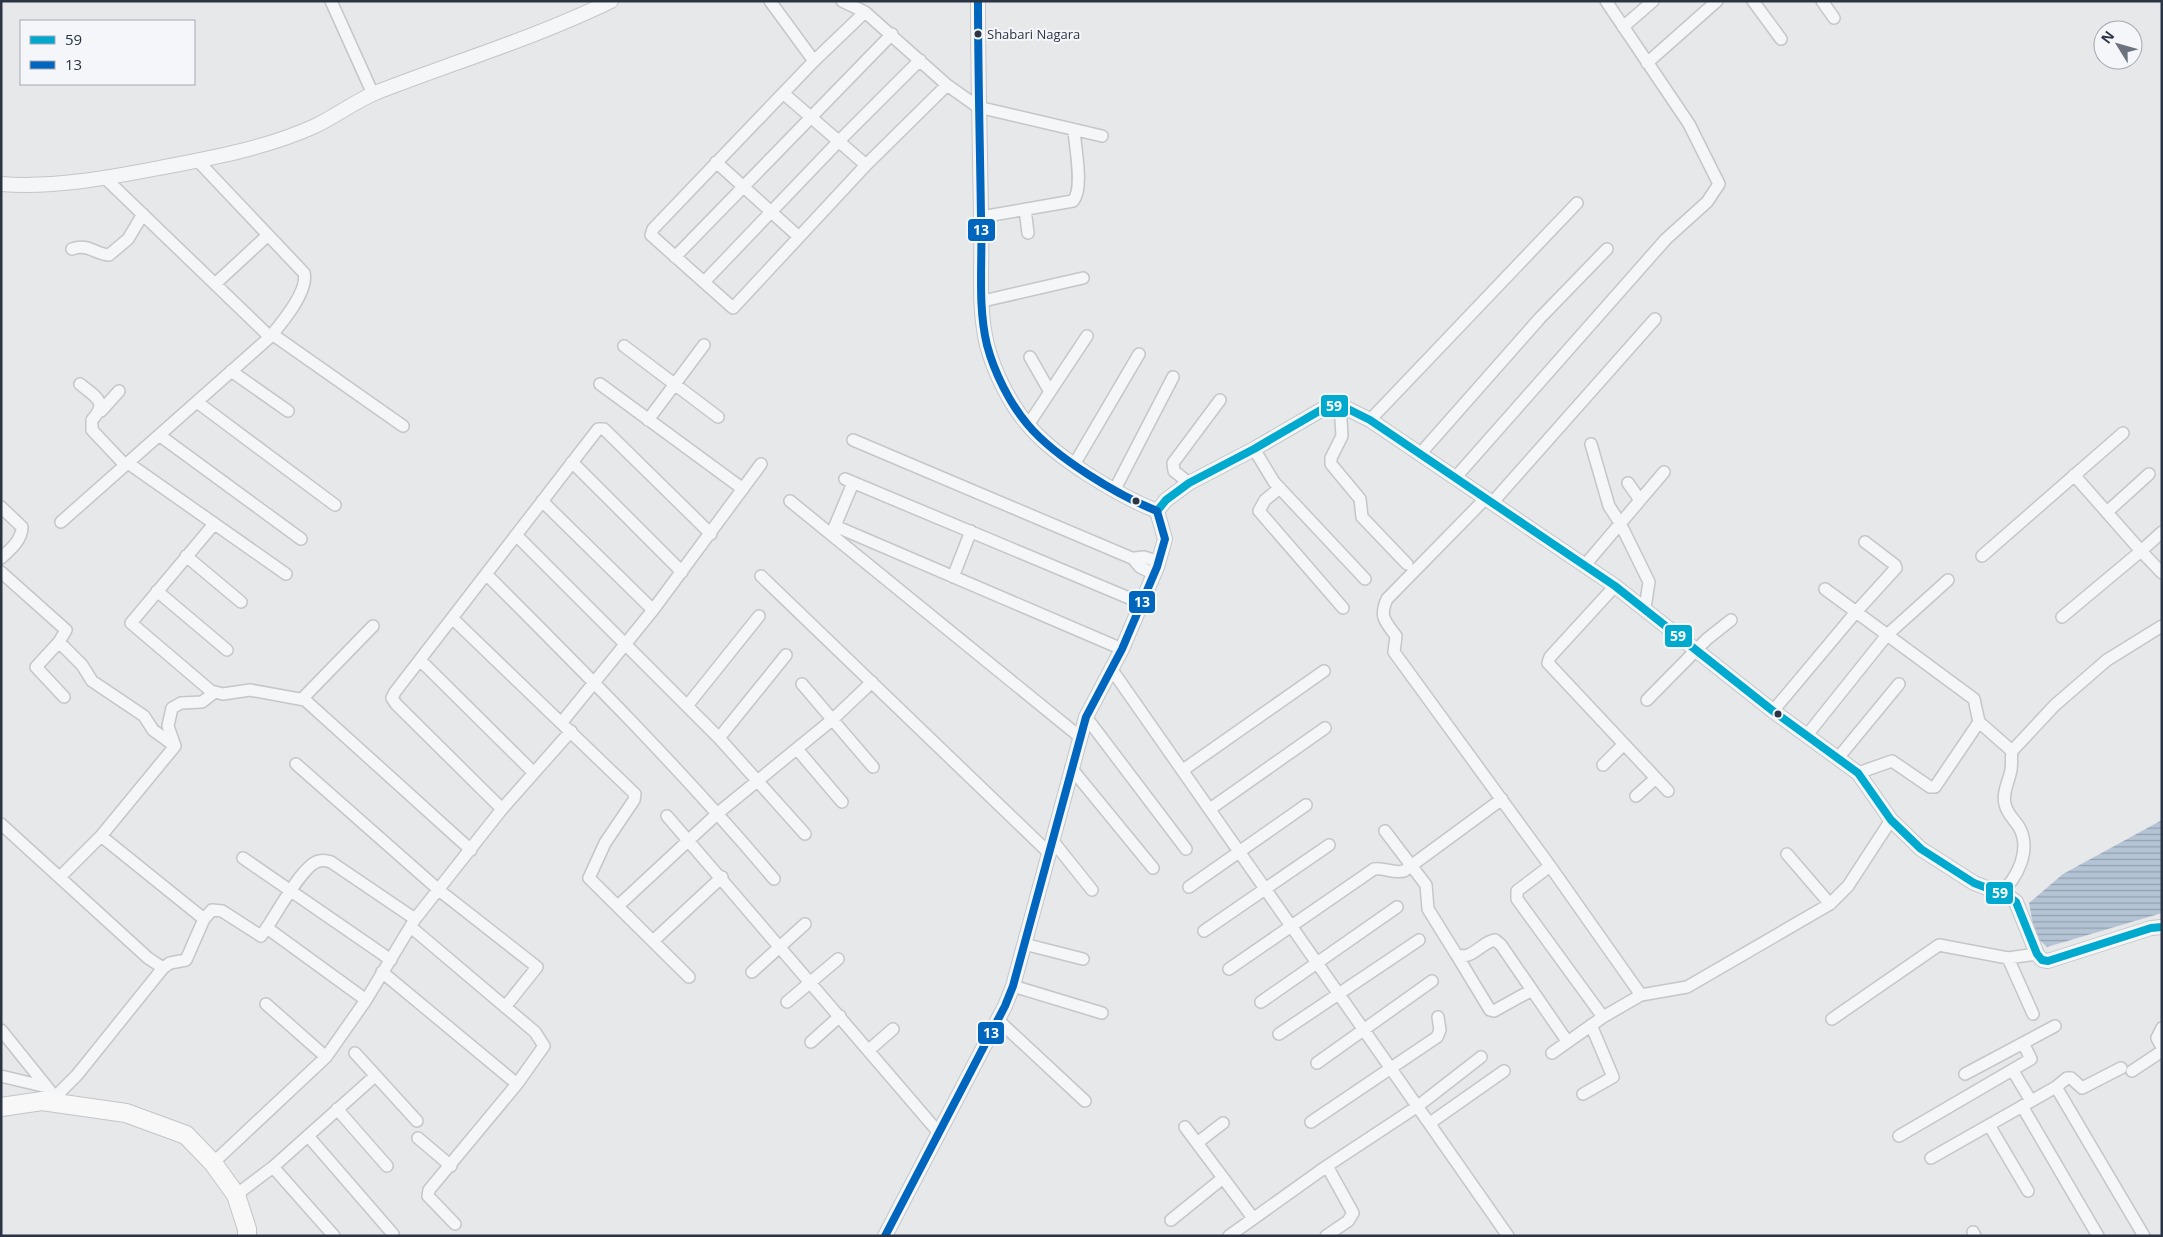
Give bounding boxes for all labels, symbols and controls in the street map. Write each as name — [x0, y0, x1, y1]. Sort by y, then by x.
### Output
legend — [20, 20, 195, 85]
north arrow — [2093, 20, 2143, 70]
place label: Shabari Nagara — [987, 25, 1080, 43]
text: N — [2096, 27, 2118, 47]
text: 59 — [65, 29, 82, 49]
marker: Shabari Nagara — [973, 29, 983, 39]
text: 13 — [65, 54, 82, 74]
line badge: 13 — [967, 218, 996, 242]
text: 13 — [973, 220, 989, 239]
line badge: 59 — [1320, 394, 1349, 418]
text: 59 — [1326, 396, 1342, 415]
unlabelled marker — [1131, 496, 1141, 506]
line badge: 13 — [1128, 590, 1156, 614]
text: 13 — [1134, 592, 1150, 611]
line badge: 59 — [1664, 624, 1693, 648]
text: 59 — [1670, 626, 1686, 645]
unlabelled marker — [1773, 709, 1783, 719]
line badge: 59 — [1985, 881, 2014, 905]
text: 59 — [1992, 883, 2008, 902]
line badge: 13 — [977, 1021, 1005, 1045]
text: 13 — [983, 1023, 999, 1042]

